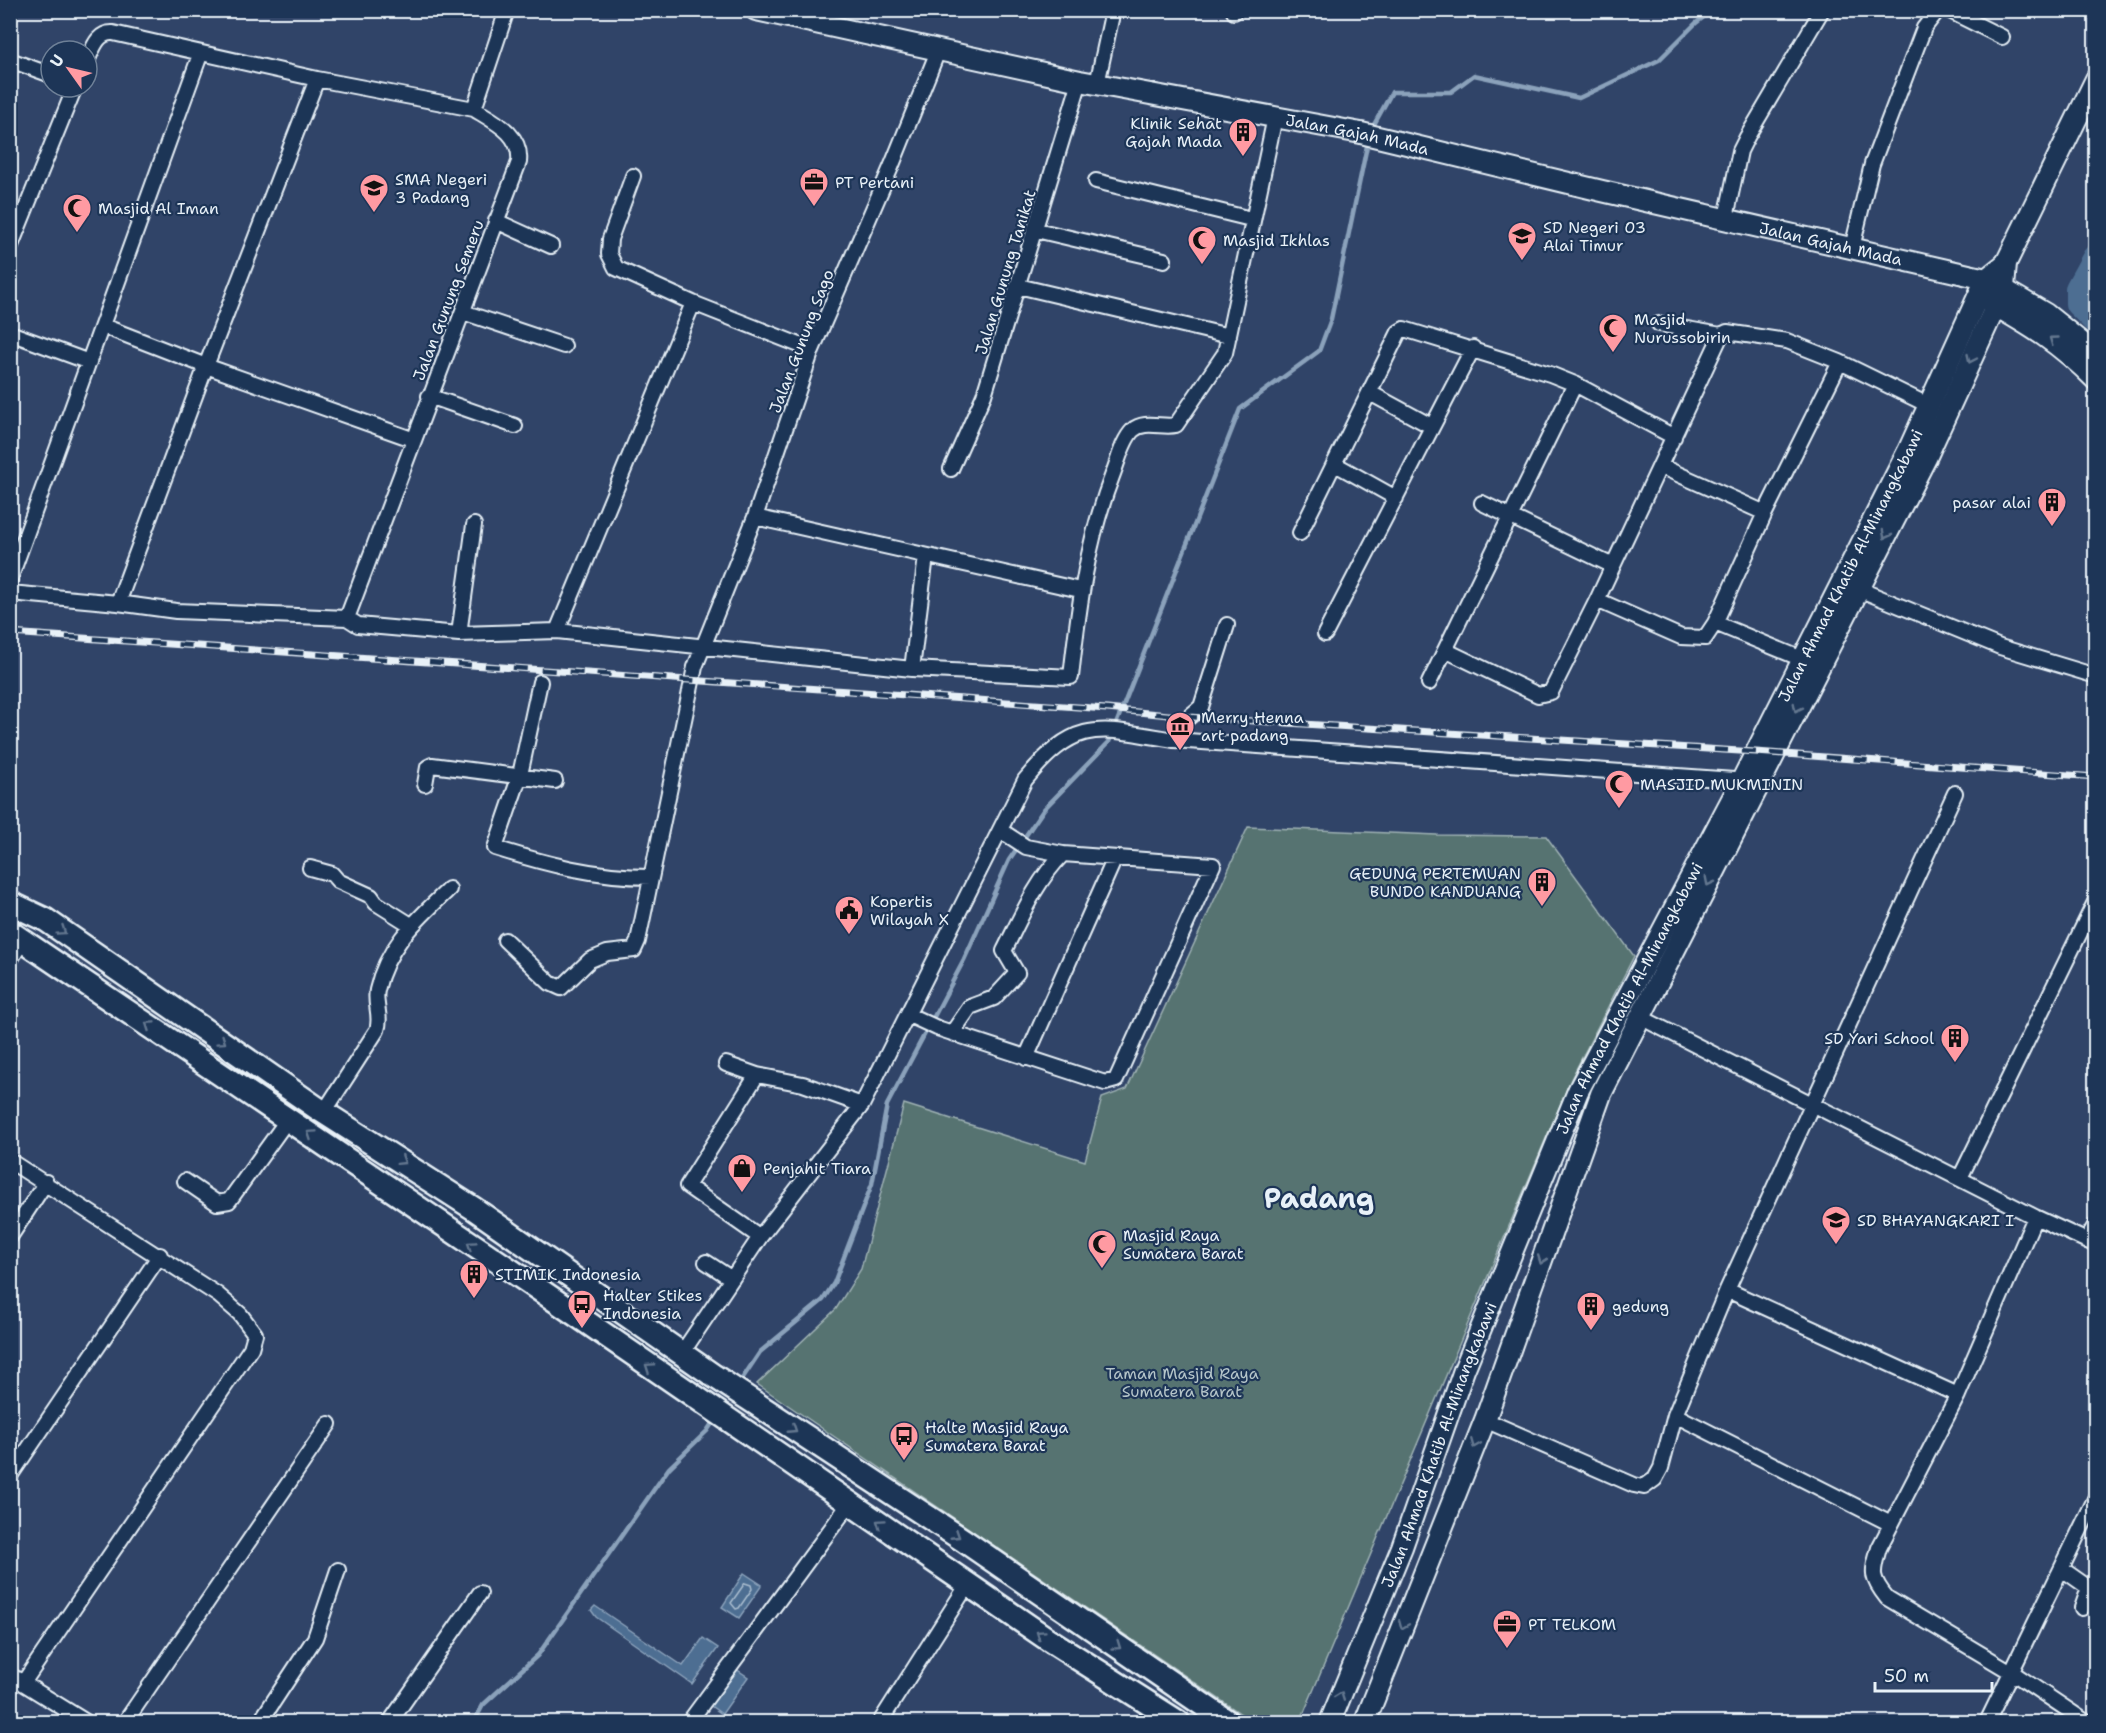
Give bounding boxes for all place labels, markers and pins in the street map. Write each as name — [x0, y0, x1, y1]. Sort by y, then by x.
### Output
place label: Klinik Sehat Gajah Mada — [1125, 113, 1222, 152]
building icon: Klinik Sehat Gajah Mada — [1227, 116, 1259, 158]
office icon: PT Pertani — [798, 166, 830, 208]
place label: SMA Negeri 3 Padang — [395, 169, 487, 208]
school or university icon: SMA Negeri 3 Padang — [358, 172, 390, 214]
place label: PT Pertani — [835, 172, 914, 193]
mosque icon: Masjid Al Iman — [61, 192, 93, 234]
place label: Masjid Al Iman — [98, 198, 219, 219]
place label: SD Negeri 03 Alai Timur — [1543, 217, 1646, 256]
school or university icon: SD Negeri 03 Alai Timur — [1506, 220, 1538, 262]
mosque icon: Masjid Ikhlas — [1186, 224, 1218, 266]
place label: Masjid Ikhlas — [1223, 230, 1330, 251]
place label: Masjid Nurussobirin — [1634, 309, 1731, 348]
mosque icon: Masjid Nurussobirin — [1597, 312, 1629, 354]
building icon: pasar alai — [2036, 486, 2068, 528]
place label: pasar alai — [1953, 492, 2031, 513]
place label: Merry Henna art padang — [1201, 707, 1304, 746]
museum icon: Merry Henna art padang — [1164, 710, 1196, 752]
mosque icon: MASJID MUKMININ — [1603, 768, 1635, 810]
place label: MASJID MUKMININ — [1640, 774, 1803, 795]
place label: GEDUNG PERTEMUAN BUNDO KANDUANG — [1349, 863, 1521, 902]
building icon: GEDUNG PERTEMUAN BUNDO KANDUANG — [1526, 866, 1558, 908]
place label: Kopertis Wilayah X — [870, 891, 949, 930]
public building icon: Kopertis Wilayah X — [833, 894, 865, 936]
building icon: SD Yari School — [1939, 1022, 1971, 1064]
place label: SD Yari School — [1824, 1028, 1934, 1049]
shop icon: Penjahit Tiara — [726, 1152, 758, 1194]
place label: Penjahit Tiara — [763, 1158, 871, 1179]
school or university icon: SD BHAYANGKARI I — [1820, 1204, 1852, 1246]
place label: SD BHAYANGKARI I — [1857, 1210, 2014, 1231]
place label: Masjid Raya Sumatera Barat — [1123, 1225, 1244, 1264]
mosque icon: Masjid Raya Sumatera Barat — [1086, 1228, 1118, 1270]
building icon: STIMIK Indonesia — [458, 1258, 490, 1300]
place label: STIMIK Indonesia — [495, 1264, 641, 1285]
place label: Halter Stikes Indonesia — [603, 1285, 703, 1324]
bus stop icon: Halter Stikes Indonesia — [566, 1288, 598, 1330]
building icon: gedung — [1575, 1290, 1607, 1332]
place label: gedung — [1612, 1296, 1669, 1317]
place label: Halte Masjid Raya Sumatera Barat — [925, 1417, 1069, 1456]
bus stop icon: Halte Masjid Raya Sumatera Barat — [888, 1420, 920, 1462]
office icon: PT TELKOM — [1491, 1608, 1523, 1650]
place label: PT TELKOM — [1528, 1614, 1616, 1635]

